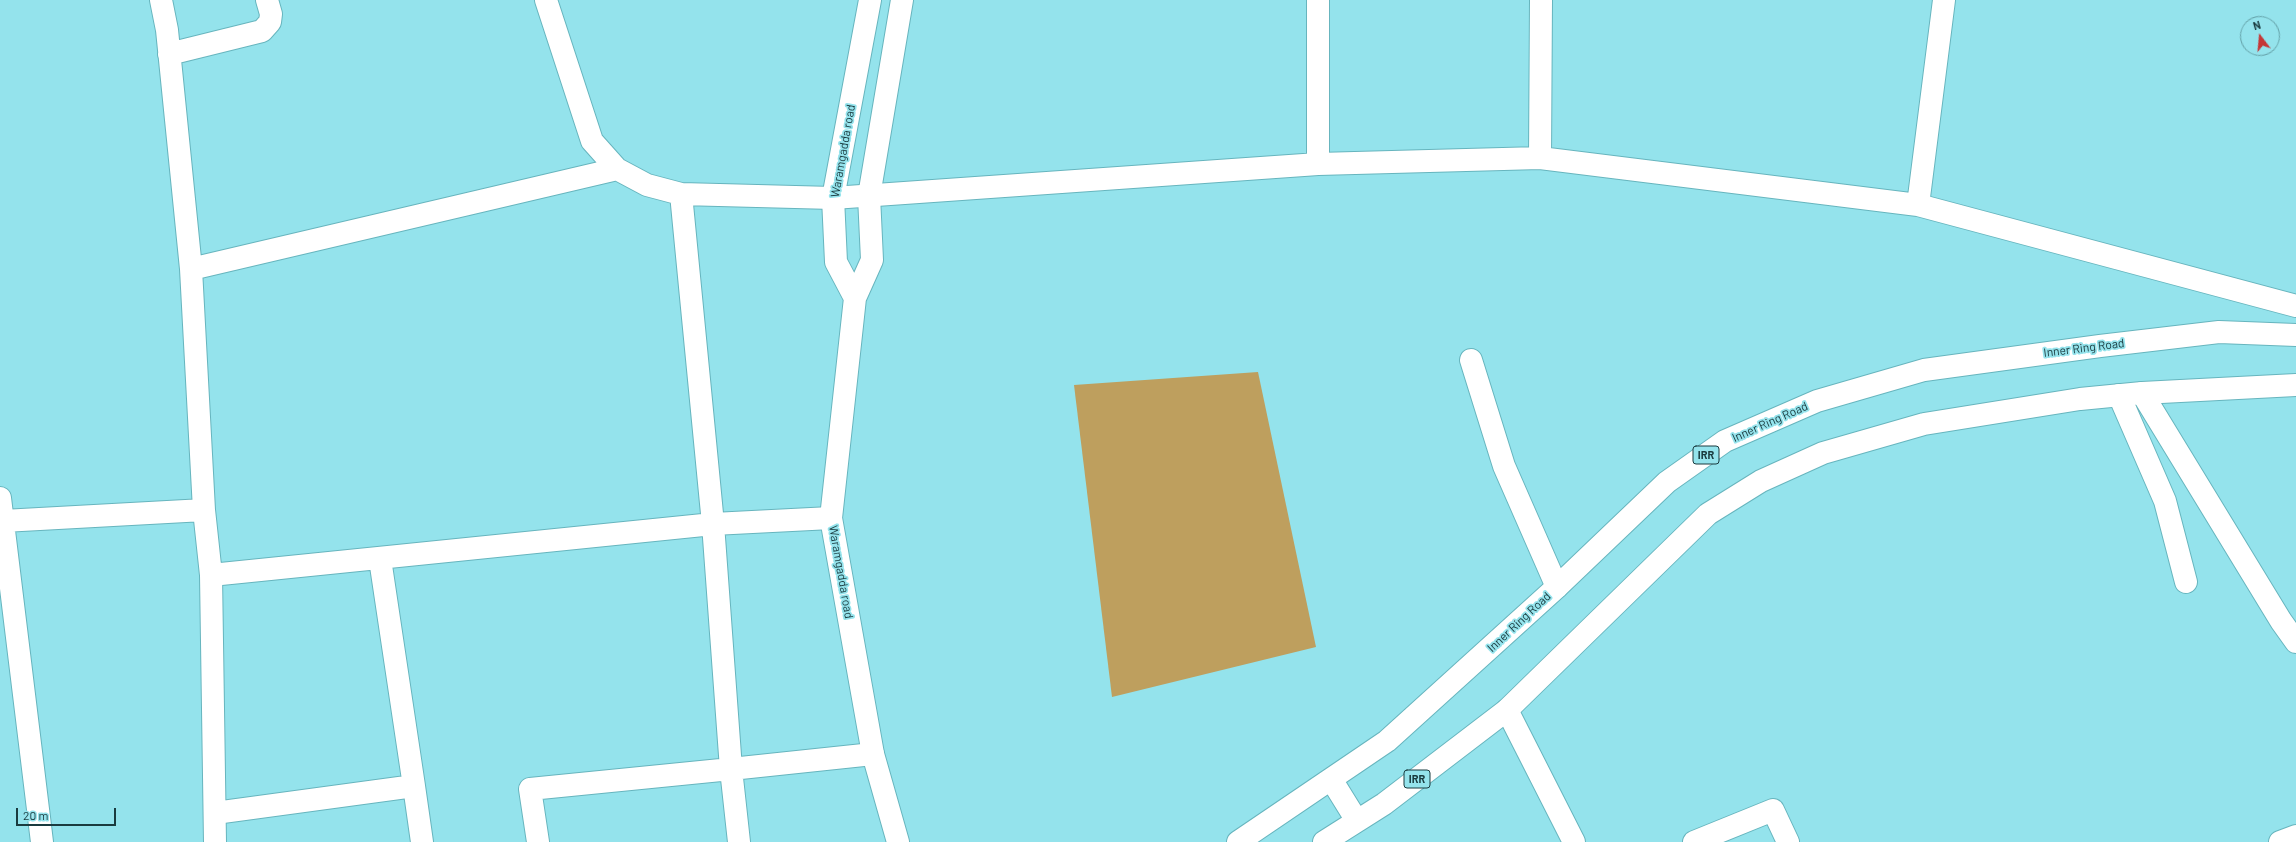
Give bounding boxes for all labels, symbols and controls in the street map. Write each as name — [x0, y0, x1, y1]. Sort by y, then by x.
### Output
north arrow — [2240, 16, 2280, 56]
text: N — [2252, 18, 2262, 32]
street label: Waramgadda road — [828, 103, 858, 199]
street label: Inner Ring Road — [2043, 336, 2125, 360]
street label: Inner Ring Road — [1730, 399, 1810, 445]
road number: IRR — [1693, 446, 1719, 464]
street label: Waramgadda road — [826, 524, 856, 620]
street label: Inner Ring Road — [1484, 589, 1554, 655]
road number: IRR — [1404, 770, 1430, 788]
scale bar — [18, 800, 118, 826]
text: 20 m — [23, 808, 49, 822]

